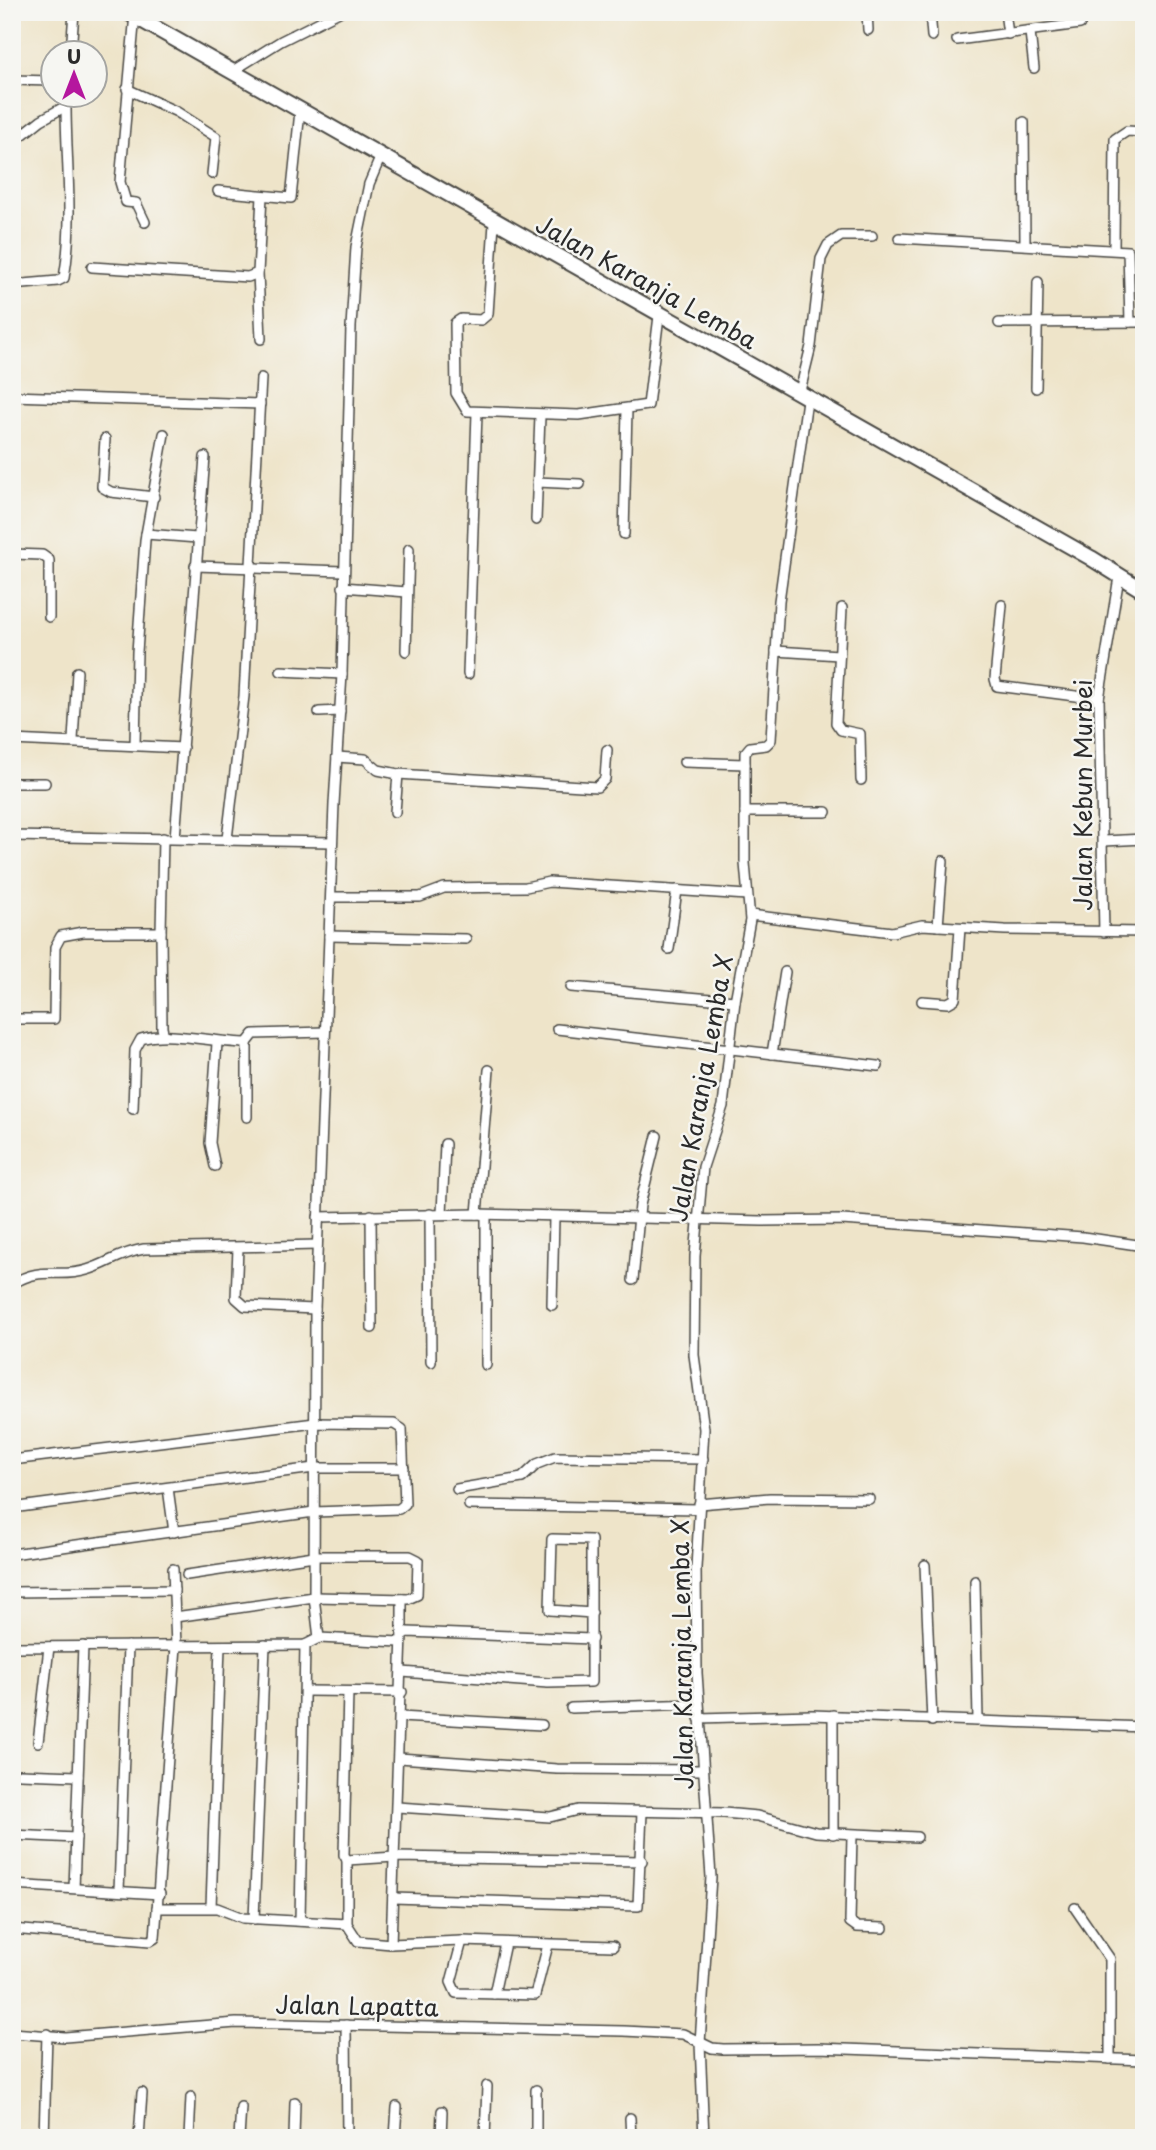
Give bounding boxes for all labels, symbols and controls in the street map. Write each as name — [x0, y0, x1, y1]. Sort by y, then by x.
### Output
north arrow — [38, 38, 108, 108]
text: U — [67, 42, 81, 70]
street label: Jalan Karanja Lemba — [530, 205, 764, 357]
street label: Jalan Kebun Murbei — [1064, 679, 1100, 911]
street label: Jalan Karanja Lemba X — [659, 951, 741, 1224]
street label: Jalan Karanja Lemba X — [661, 1518, 701, 1790]
street label: Jalan Lapatta — [275, 1986, 439, 2024]

